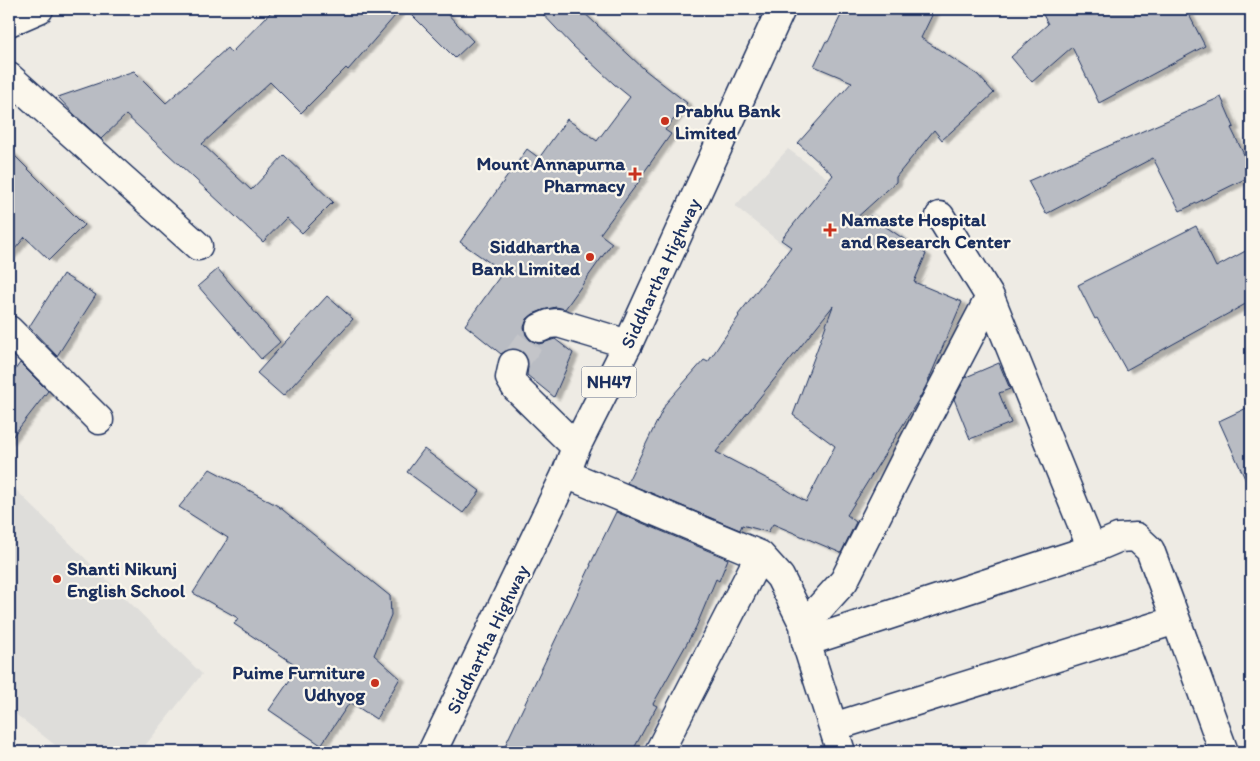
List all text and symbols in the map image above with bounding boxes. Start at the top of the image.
place label: Prabhu Bank Limited [675,99,781,144]
marker: Prabhu Bank Limited [659,115,671,127]
place label: Mount Annapurna Pharmacy [476,152,625,197]
marker: Mount Annapurna Pharmacy [629,168,641,180]
street label: Siddhartha Highway [616,194,705,352]
place label: Namaste Hospital and Research Center [841,208,1011,253]
marker: Namaste Hospital and Research Center [823,223,837,237]
place label: Siddhartha Bank Limited [471,235,581,280]
marker: Siddhartha Bank Limited [584,251,596,263]
road number: NH47 [582,367,636,398]
place label: Shanti Nikunj English School [67,557,186,602]
street label: Siddhartha Highway [441,561,534,718]
marker: Shanti Nikunj English School [51,573,63,585]
place label: Puime Furniture Udhyog [232,661,366,706]
marker: Puime Furniture Udhyog [369,677,381,689]

